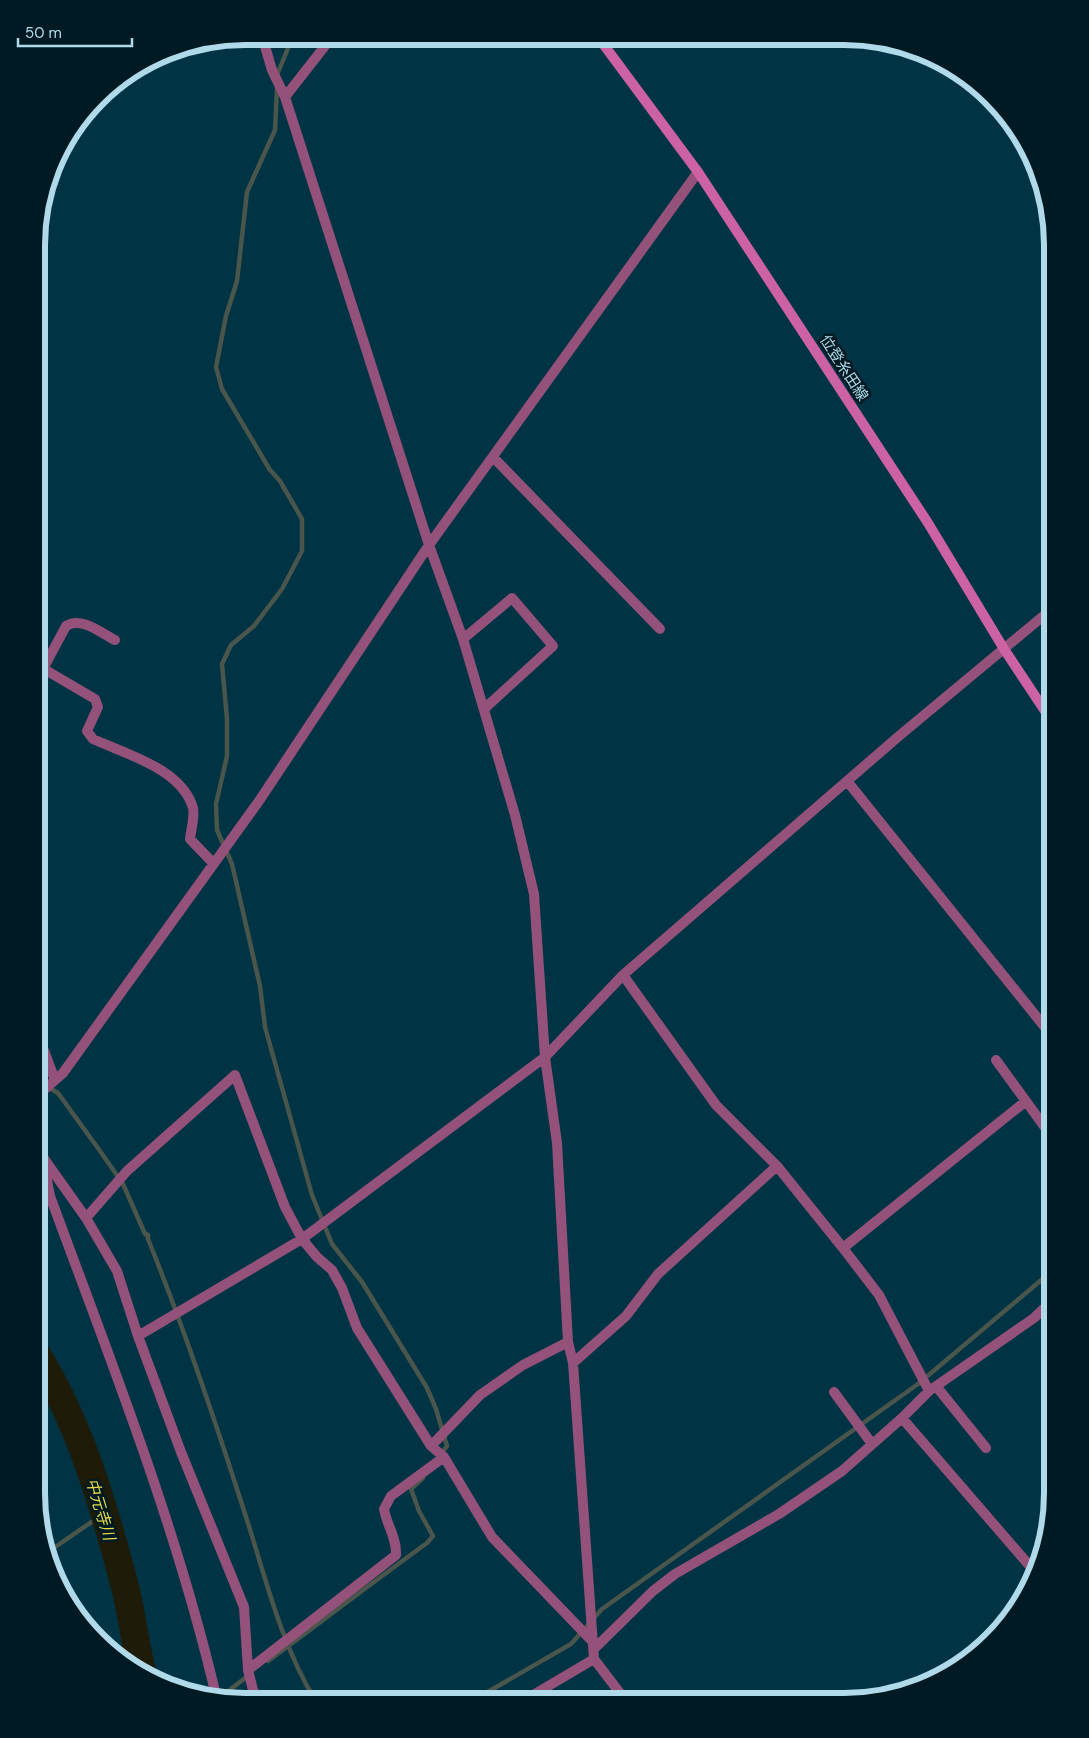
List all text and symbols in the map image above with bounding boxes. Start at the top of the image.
scale bar [18,15,131,47]
text: 50 m [25,23,62,43]
street label: 位登糸田線 [815,331,873,405]
water label: 中元寺川 [81,1475,121,1545]

